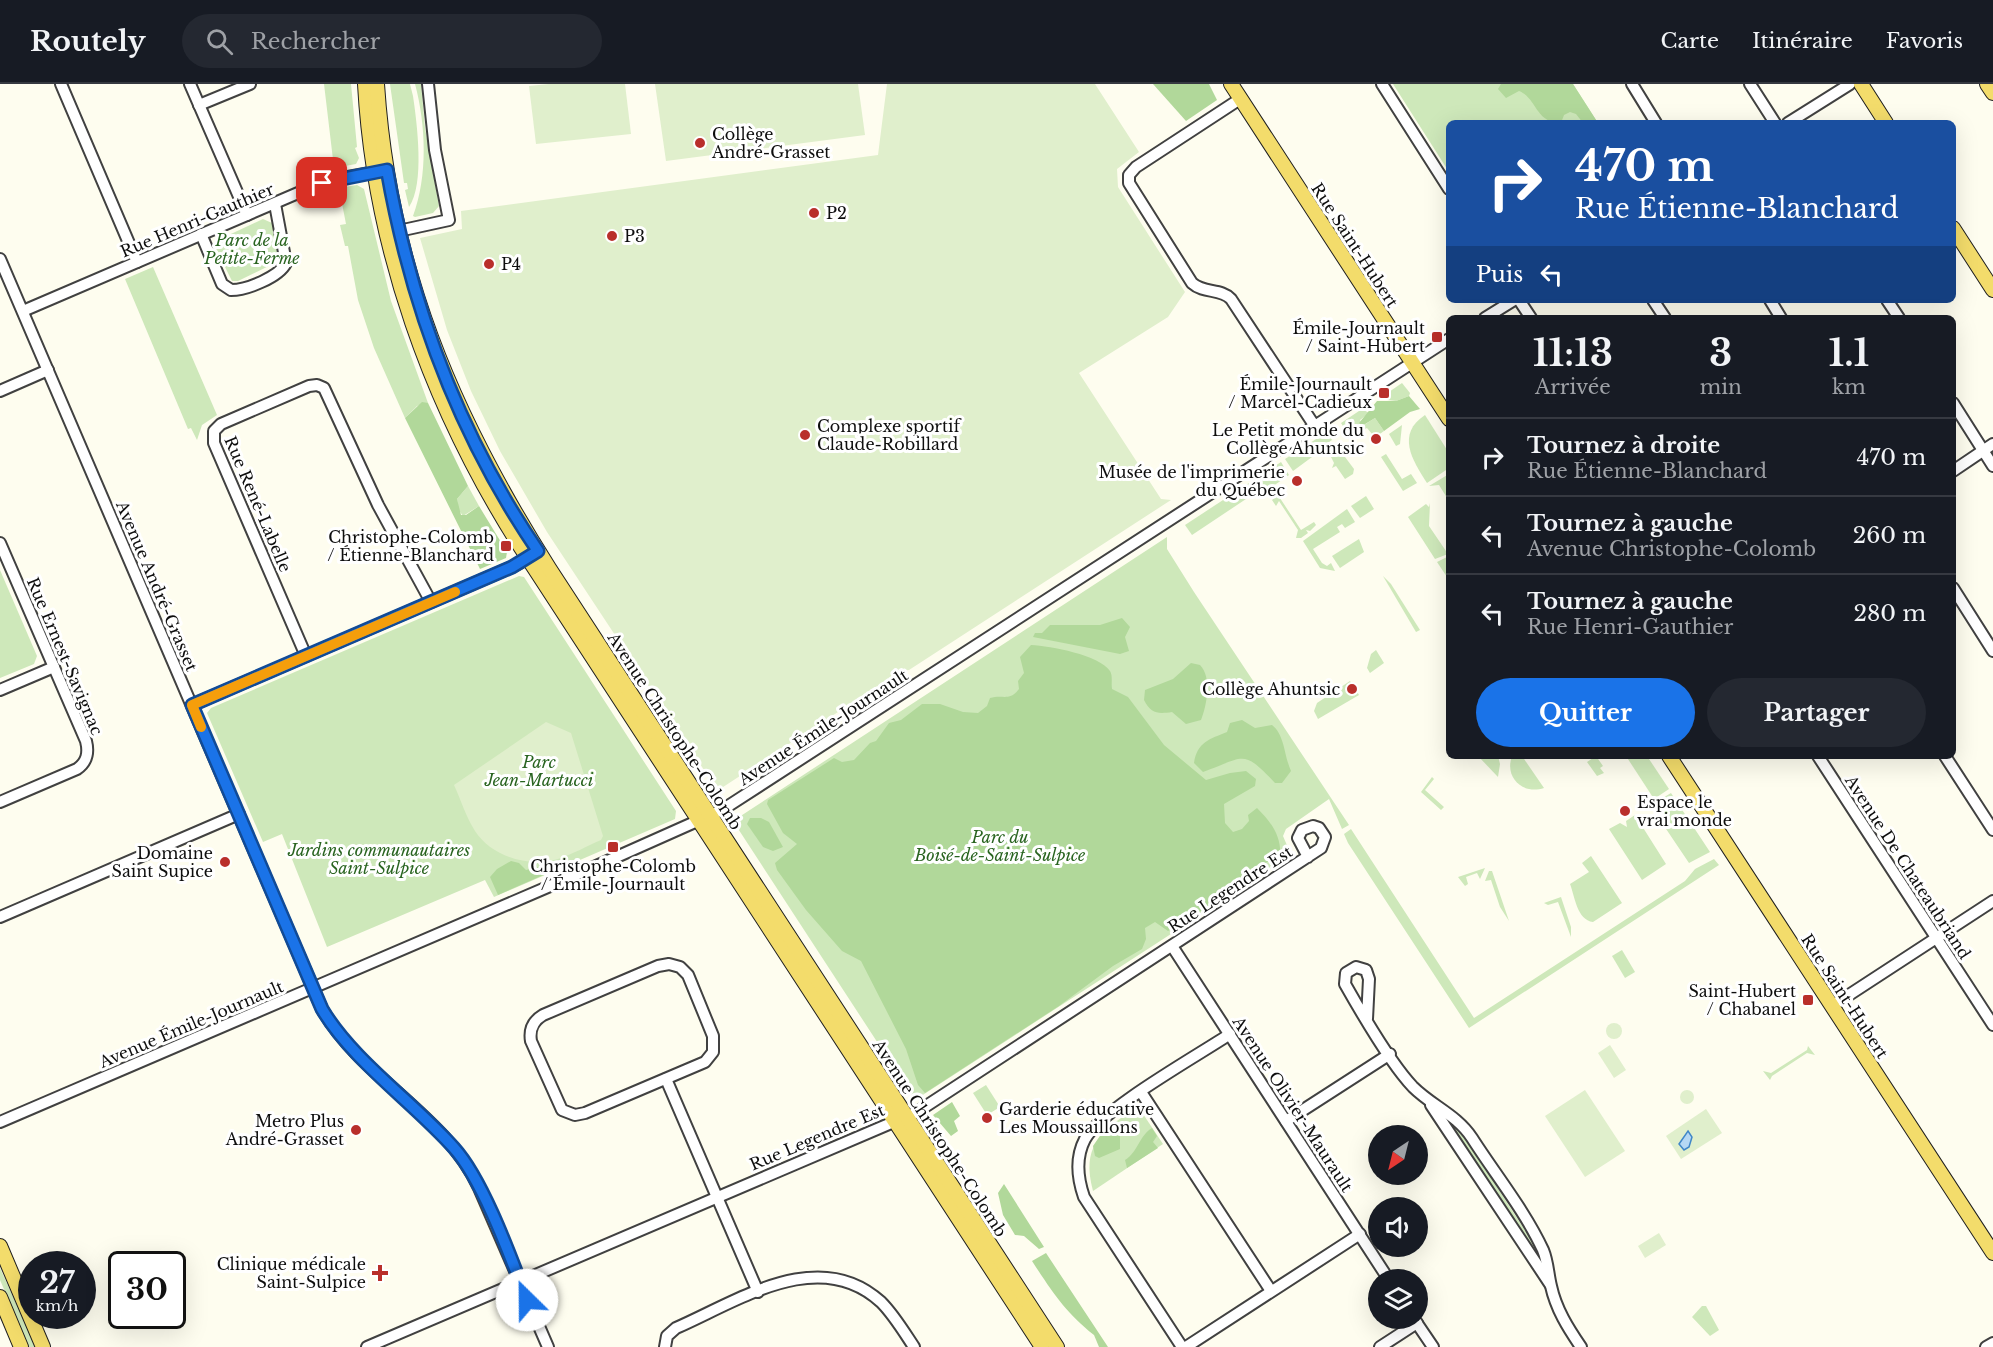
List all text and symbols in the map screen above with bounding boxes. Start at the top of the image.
search box [182,14,602,68]
text: Routely [30,24,146,59]
icon: search [203,25,236,58]
text: Rechercher [251,28,380,55]
text: Carte [1661,28,1719,54]
text: Itinéraire [1752,28,1853,54]
text: Favoris [1886,28,1963,54]
place label: Collège André-Grasset [711,124,830,162]
marker: Collège André-Grasset [693,136,707,150]
text: 470 m [1575,140,1714,192]
icon: right [1476,144,1554,222]
pin [296,157,347,208]
icon: arrive [305,166,338,199]
street label: Rue Henri-Gauthier [117,178,277,261]
street label: Rue Saint-Hubert [1307,179,1403,311]
text: Rue Étienne-Blanchard [1575,192,1899,225]
place label: P2 [826,203,847,223]
marker: P2 [807,206,821,220]
place label: P3 [624,226,645,246]
marker: P3 [605,229,619,243]
park label: Parc de la Petite-Ferme [203,230,300,268]
place label: P4 [501,254,521,274]
marker: P4 [482,257,496,271]
icon: left [1535,258,1568,291]
text: Puis [1476,261,1523,288]
place label: Émile-Journault / Saint-Hubert [1292,318,1425,356]
marker: Émile-Journault / Saint-Hubert [1430,330,1444,344]
text: 11:13 [1533,331,1613,376]
text: 3 [1709,331,1732,376]
text: 1.1 [1828,331,1869,376]
place label: Émile-Journault / Marcel-Cadieux [1228,374,1372,412]
text: Arrivée [1535,375,1611,399]
text: min [1700,375,1742,399]
text: km [1832,375,1866,399]
marker: Émile-Journault / Marcel-Cadieux [1377,386,1391,400]
place label: Complexe sportif Claude-Robillard [817,416,962,454]
place label: Le Petit monde du Collège Ahuntsic [1212,420,1364,458]
marker: Complexe sportif Claude-Robillard [798,428,812,442]
marker: Le Petit monde du Collège Ahuntsic [1369,432,1383,446]
text: Tournez à droite [1527,432,1720,459]
street label: Rue René-Labelle [220,433,296,575]
icon: right [1476,441,1509,474]
text: 470 m [1856,444,1926,471]
text: Rue Étienne-Blanchard [1527,459,1767,483]
place label: Musée de l'imprimerie du Québec [1099,462,1285,500]
marker: Musée de l'imprimerie du Québec [1290,474,1304,488]
street label: Avenue André-Grasset [112,497,202,674]
text: Tournez à gauche [1527,510,1733,537]
icon: left [1476,519,1509,552]
text: 260 m [1853,522,1926,549]
place label: Christophe-Colomb / Étienne-Blanchard [327,527,494,565]
text: Avenue Christophe-Colomb [1527,537,1816,561]
marker: Christophe-Colomb / Étienne-Blanchard [499,539,513,553]
street label: Rue Ernest-Savignac [23,574,107,738]
text: Tournez à gauche [1527,588,1733,615]
icon: left [1476,597,1509,630]
text: 280 m [1853,600,1926,627]
text: Rue Henri-Gauthier [1527,615,1733,639]
street label: Avenue Christophe-Colomb [603,628,746,833]
street label: Avenue Émile-Journault [734,665,912,790]
button: Quitter [1476,678,1695,747]
button: Partager [1707,678,1926,747]
place label: Collège Ahuntsic [1202,679,1340,699]
marker: Collège Ahuntsic [1345,682,1359,696]
park label: Parc Jean-Martucci [484,752,594,790]
street label: Avenue De Chateaubriand [1840,770,1975,963]
place label: Espace le vrai monde [1637,792,1732,830]
marker: Espace le vrai monde [1618,804,1632,818]
park label: Parc du Boisé-de-Saint-Sulpice [914,827,1086,865]
park label: Jardins communautaires Saint-Sulpice [287,840,470,878]
marker: Christophe-Colomb / Émile-Journault [606,840,620,854]
street label: Rue Legendre Est [1164,841,1296,937]
place label: Domaine Saint Supice [112,843,213,881]
marker: Domaine Saint Supice [218,855,232,869]
place label: Christophe-Colomb / Émile-Journault [530,856,696,894]
street label: Rue Saint-Hubert [1797,930,1893,1062]
street label: Avenue Émile-Journault [95,976,286,1072]
place label: Saint-Hubert / Chabanel [1689,981,1796,1019]
marker: Saint-Hubert / Chabanel [1801,993,1815,1007]
street label: Avenue Olivier-Maurault [1228,1012,1357,1196]
street label: Avenue Christophe-Colomb [868,1035,1011,1240]
place label: Garderie éducative Les Moussaillons [999,1099,1154,1137]
street label: Rue Legendre Est [747,1100,887,1174]
place label: Metro Plus André-Grasset [225,1111,344,1149]
marker: Garderie éducative Les Moussaillons [980,1111,994,1125]
marker: Metro Plus André-Grasset [349,1123,363,1137]
north arrow [1368,1125,1428,1185]
map controls [1368,1125,1428,1329]
button: sound [1368,1197,1428,1257]
speed limit sign: 30 [108,1251,186,1329]
place label: Clinique médicale Saint-Sulpice [217,1254,366,1292]
text: 27 [39,1264,75,1301]
marker: Clinique médicale Saint-Sulpice [371,1264,389,1282]
position arrow [495,1268,559,1332]
button: layers [1368,1269,1428,1329]
text: km/h [36,1296,78,1315]

